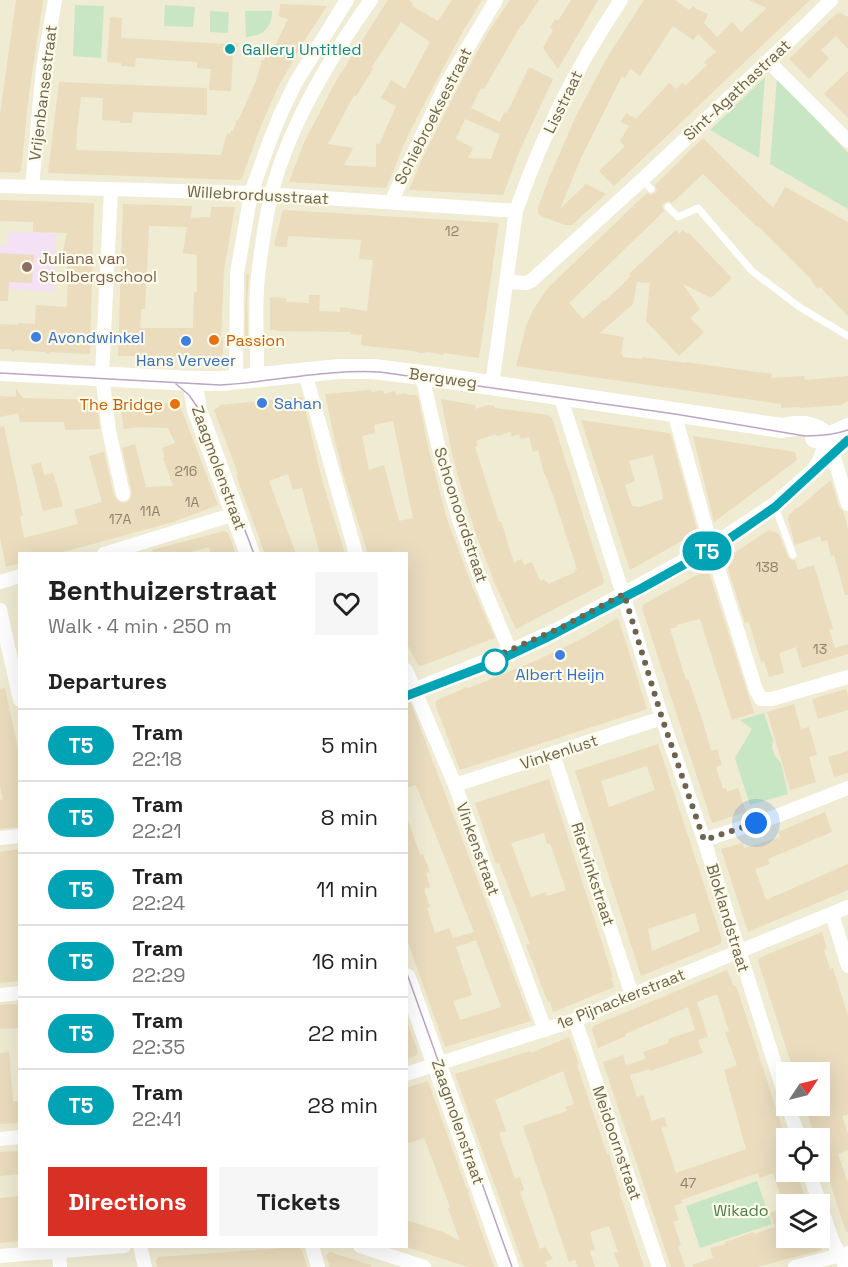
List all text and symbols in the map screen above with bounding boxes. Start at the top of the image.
street label: Vrijenbansestraat [24,24,62,162]
street label: Sint-Agathastraat [679,35,795,145]
place label: Gallery Untitled [242,39,362,60]
marker: Gallery Untitled [223,42,237,56]
street label: Schiebroeksestraat [389,44,477,188]
street label: Lisstraat [539,67,587,137]
street label: Willebrordusstraat [187,181,329,209]
house number: 12 [445,222,459,240]
place label: Juliana van Stolbergschool [39,248,157,287]
marker: Juliana van Stolbergschool [20,260,34,274]
place label: Avondwinkel [48,327,144,348]
marker: Avondwinkel [29,330,43,344]
place label: Passion [226,330,285,351]
marker: Passion [207,333,221,347]
marker: Hans Verveer [179,334,193,348]
place label: Hans Verveer [136,350,236,371]
street label: Bergweg [408,363,478,393]
place label: Sahan [274,393,322,414]
place label: The Bridge [80,394,163,415]
marker: Sahan [255,396,269,410]
marker: The Bridge [168,397,182,411]
street label: Zaagmolenstraat [187,403,251,533]
street label: Schoonoordstraat [429,445,493,585]
house number: 216 [175,462,197,480]
house number: 1A [185,493,200,511]
house number: 11A [140,502,160,520]
house number: 17A [109,510,131,528]
line badge: T5 [680,532,734,570]
text: T5 [695,538,719,565]
house number: 138 [755,558,779,576]
text: Benthuizerstraat [48,572,277,608]
button: heart [315,572,378,635]
text: Walk · 4 min · 250 m [48,613,232,639]
house number: 13 [813,640,827,658]
marker: Albert Heijn [553,648,567,662]
unlabelled marker [482,649,508,675]
place label: Albert Heijn [516,664,604,685]
text: Departures [48,667,167,695]
text: Tram [132,718,183,746]
street label: Vinkenlust [518,730,600,774]
text: 5 min [321,731,378,759]
text: T5 [69,732,93,759]
text: 22:18 [132,746,182,772]
text: Tram [132,790,183,818]
street label: Vinkenstraat [451,799,505,899]
text: 8 min [321,803,378,831]
text: T5 [69,804,93,831]
your location [741,808,771,838]
text: 22:21 [132,818,182,844]
street label: Rietvinkstraat [566,819,620,929]
street label: Bloklandstraat [701,861,755,975]
text: Tram [132,862,183,890]
text: 11 min [316,875,378,903]
text: T5 [69,876,93,903]
text: 22:24 [132,890,185,916]
text: Tram [132,934,183,962]
text: 16 min [312,947,378,975]
text: T5 [69,948,93,975]
text: 22:29 [132,962,185,988]
street label: 1e Pijnackerstraat [554,964,688,1034]
text: Tram [132,1006,183,1034]
text: 22 min [308,1019,378,1047]
text: T5 [69,1020,93,1047]
text: 22:35 [132,1034,185,1060]
street label: Zaagmolenstraat [427,1057,489,1187]
north arrow [776,1062,830,1116]
map controls [776,1062,830,1248]
text: Tram [132,1078,183,1106]
street label: Meidoornstraat [588,1083,646,1203]
text: 28 min [308,1091,378,1119]
text: T5 [69,1092,93,1119]
text: 22:41 [132,1106,182,1132]
button: locate [776,1128,830,1182]
button: Directions [48,1167,207,1236]
button: Tickets [219,1167,378,1236]
house number: 47 [680,1174,696,1192]
button: layers [776,1194,830,1248]
park label: Wikado [713,1200,769,1221]

